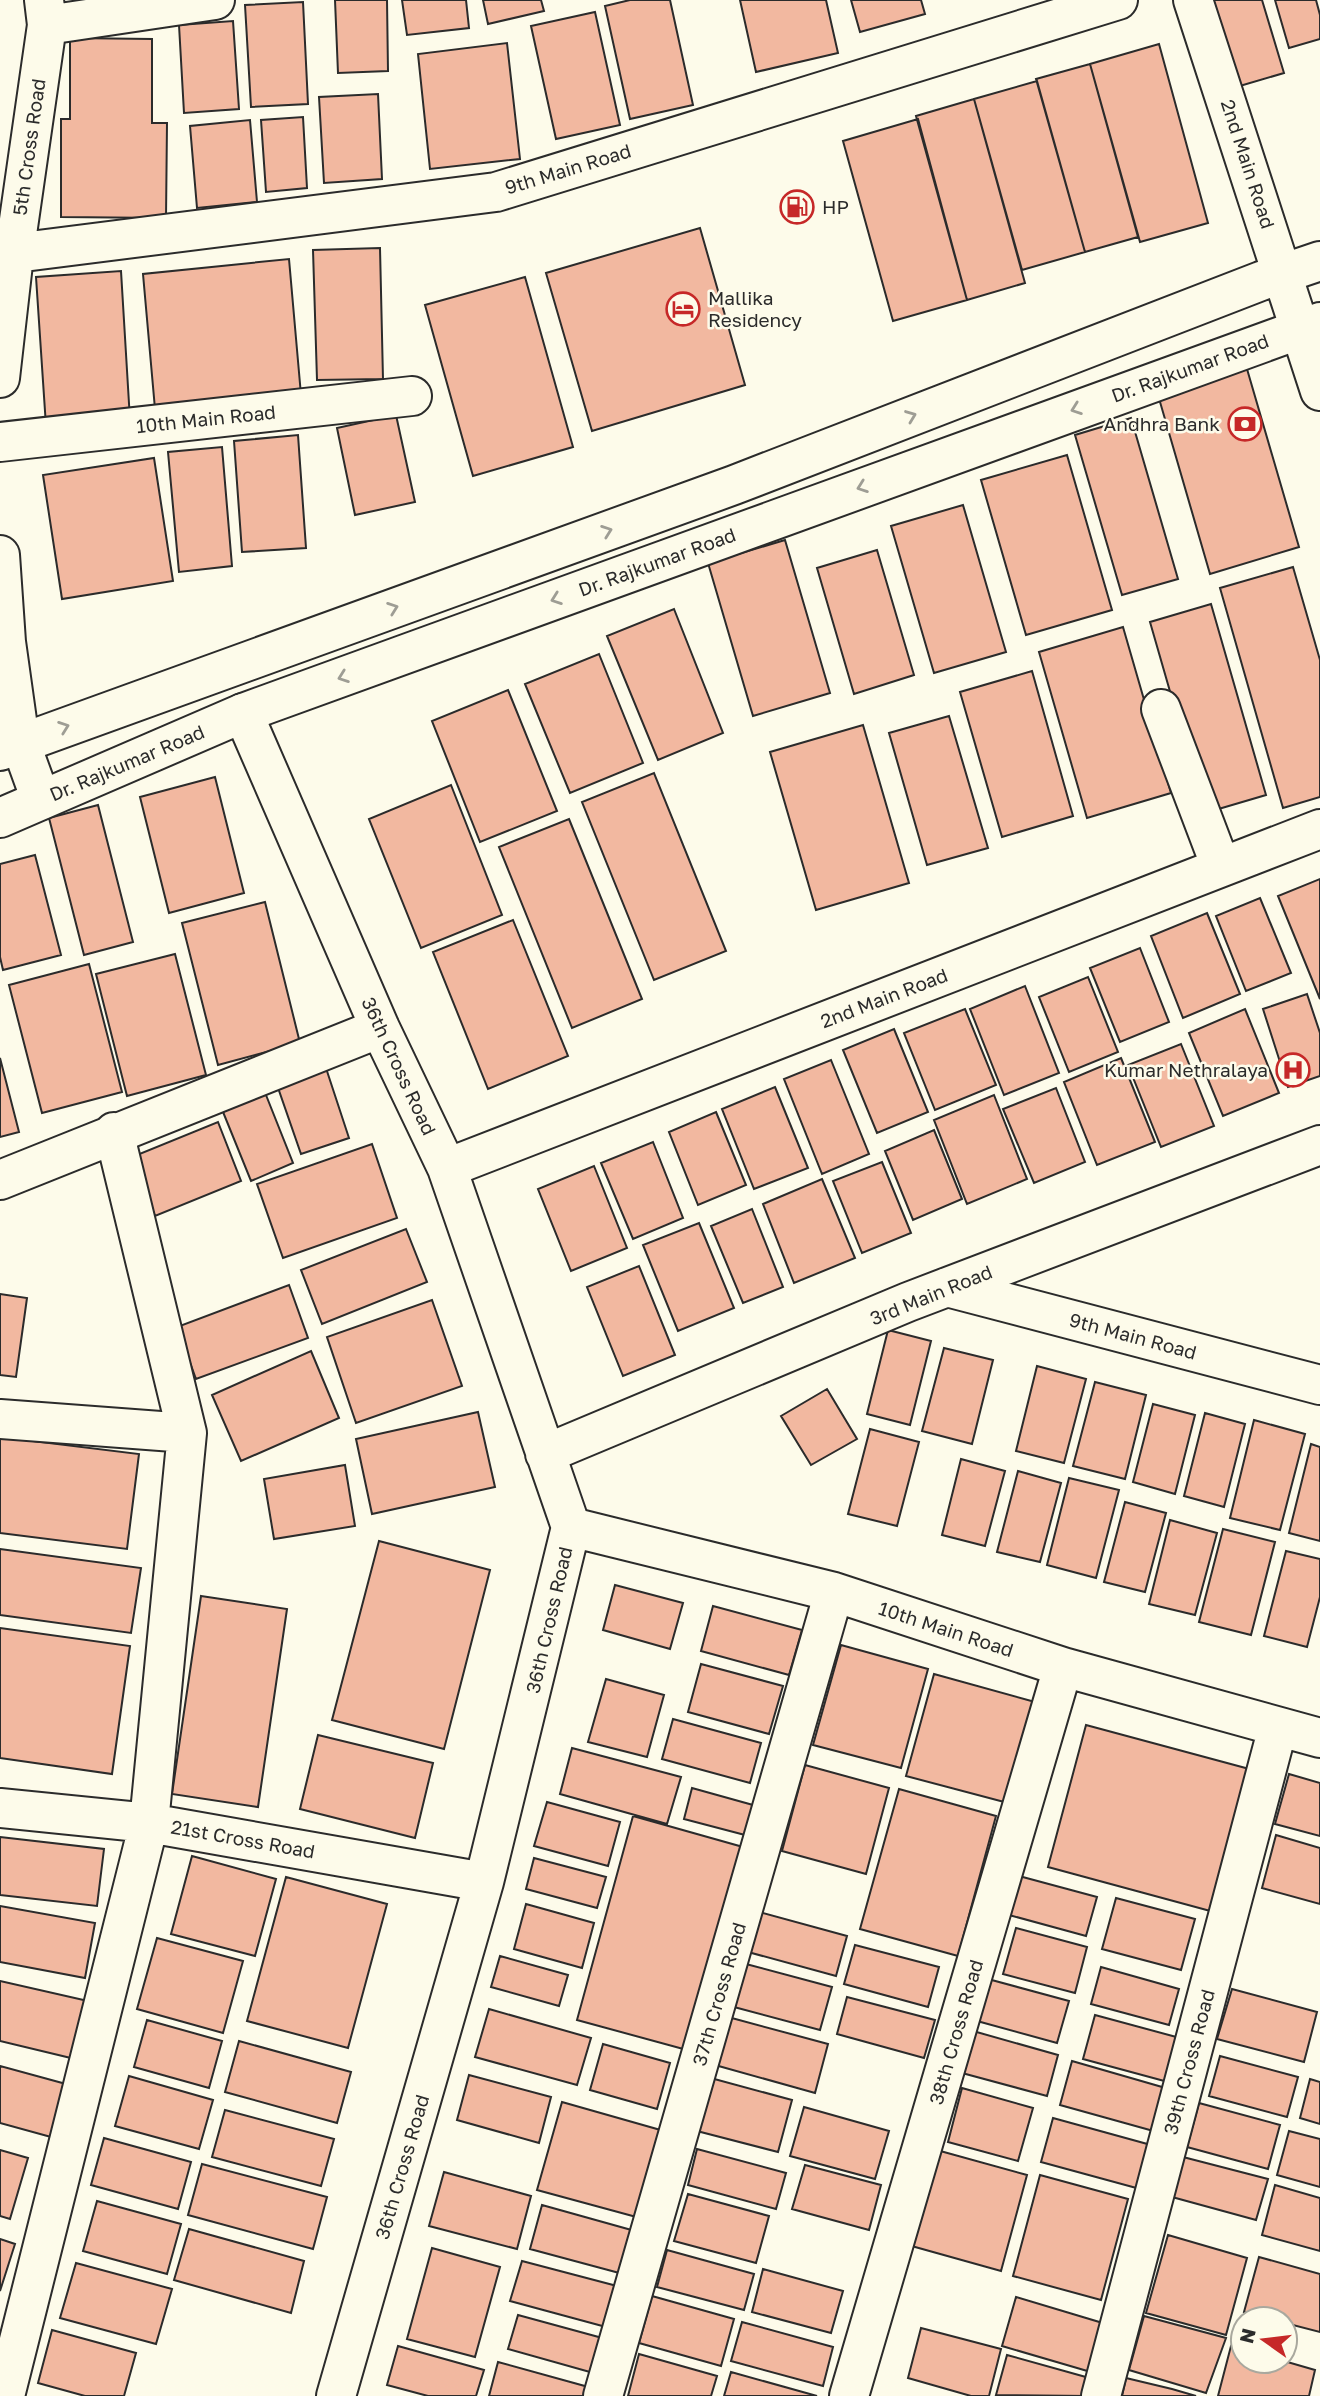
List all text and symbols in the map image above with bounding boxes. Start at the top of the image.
street label: 5th Cross Road [8,77,49,217]
street label: 2nd Main Road [1217,96,1280,231]
street label: 9th Main Road [502,138,634,199]
fuel station icon: HP [778,188,816,226]
place label: HP [822,195,849,218]
place label: Mallika Residency [708,286,802,331]
hotel icon: Mallika Residency [664,290,702,328]
street label: Dr. Rajkumar Road [1108,328,1272,407]
street label: 10th Main Road [135,400,277,437]
one-way arrow [1070,400,1082,414]
bank icon: Andhra Bank [1226,405,1264,443]
one-way arrow [905,410,917,424]
place label: Andhra Bank [1104,412,1220,435]
one-way arrow [857,479,869,493]
street label: Dr. Rajkumar Road [575,522,739,601]
one-way arrow [600,525,612,539]
one-way arrow [551,590,563,604]
one-way arrow [386,602,398,616]
one-way arrow [337,669,349,683]
street label: Dr. Rajkumar Road [46,720,208,806]
one-way arrow [57,721,69,735]
street label: 2nd Main Road [817,963,951,1032]
street label: 36th Cross Road [357,993,441,1138]
hospital icon: Kumar Nethralaya [1274,1051,1312,1089]
place label: Kumar Nethralaya [1104,1058,1268,1081]
street label: 3rd Main Road [866,1260,995,1330]
street label: 9th Main Road [1067,1307,1199,1364]
street label: 36th Cross Road [520,1544,577,1695]
street label: 10th Main Road [876,1596,1016,1661]
street label: 21st Cross Road [169,1815,317,1862]
street label: 37th Cross Road [687,1919,750,2068]
street label: 38th Cross Road [924,1957,987,2107]
street label: 39th Cross Road [1158,1987,1219,2137]
street label: 36th Cross Road [370,2092,433,2242]
north arrow [1229,2305,1299,2375]
text: N [1234,2326,1260,2346]

